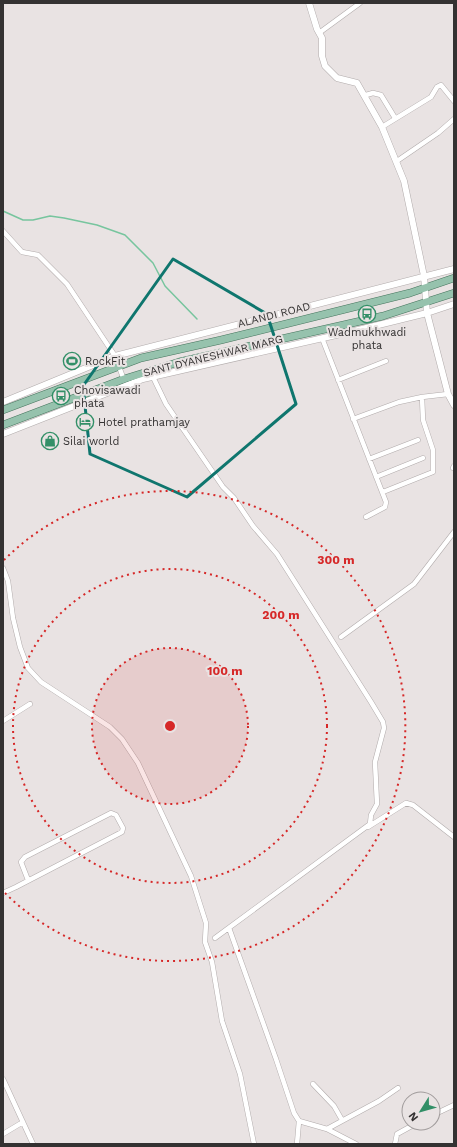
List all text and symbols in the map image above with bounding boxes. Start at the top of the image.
street label: ALANDI ROAD [236,300,312,330]
bus stop icon: Wadmukhwadi phata [357,304,377,324]
place label: Wadmukhwadi phata [328,326,406,352]
street label: SANT DYANESHWAR MARG [142,332,284,380]
sports icon: RockFit [62,351,82,371]
place label: RockFit [85,355,126,368]
place label: Chovisawadi phata [74,384,141,410]
bus stop icon: Chovisawadi phata [51,386,71,406]
hotel icon: Hotel prathamjay [75,412,95,432]
place label: Hotel prathamjay [98,416,190,429]
shop icon: Silai world [40,431,60,451]
place label: Silai world [63,435,119,448]
text: 300 m [317,553,355,567]
text: 200 m [262,608,300,622]
text: 100 m [207,664,243,678]
centre of rings [163,719,177,733]
north arrow [401,1091,441,1131]
text: N [406,1110,421,1124]

